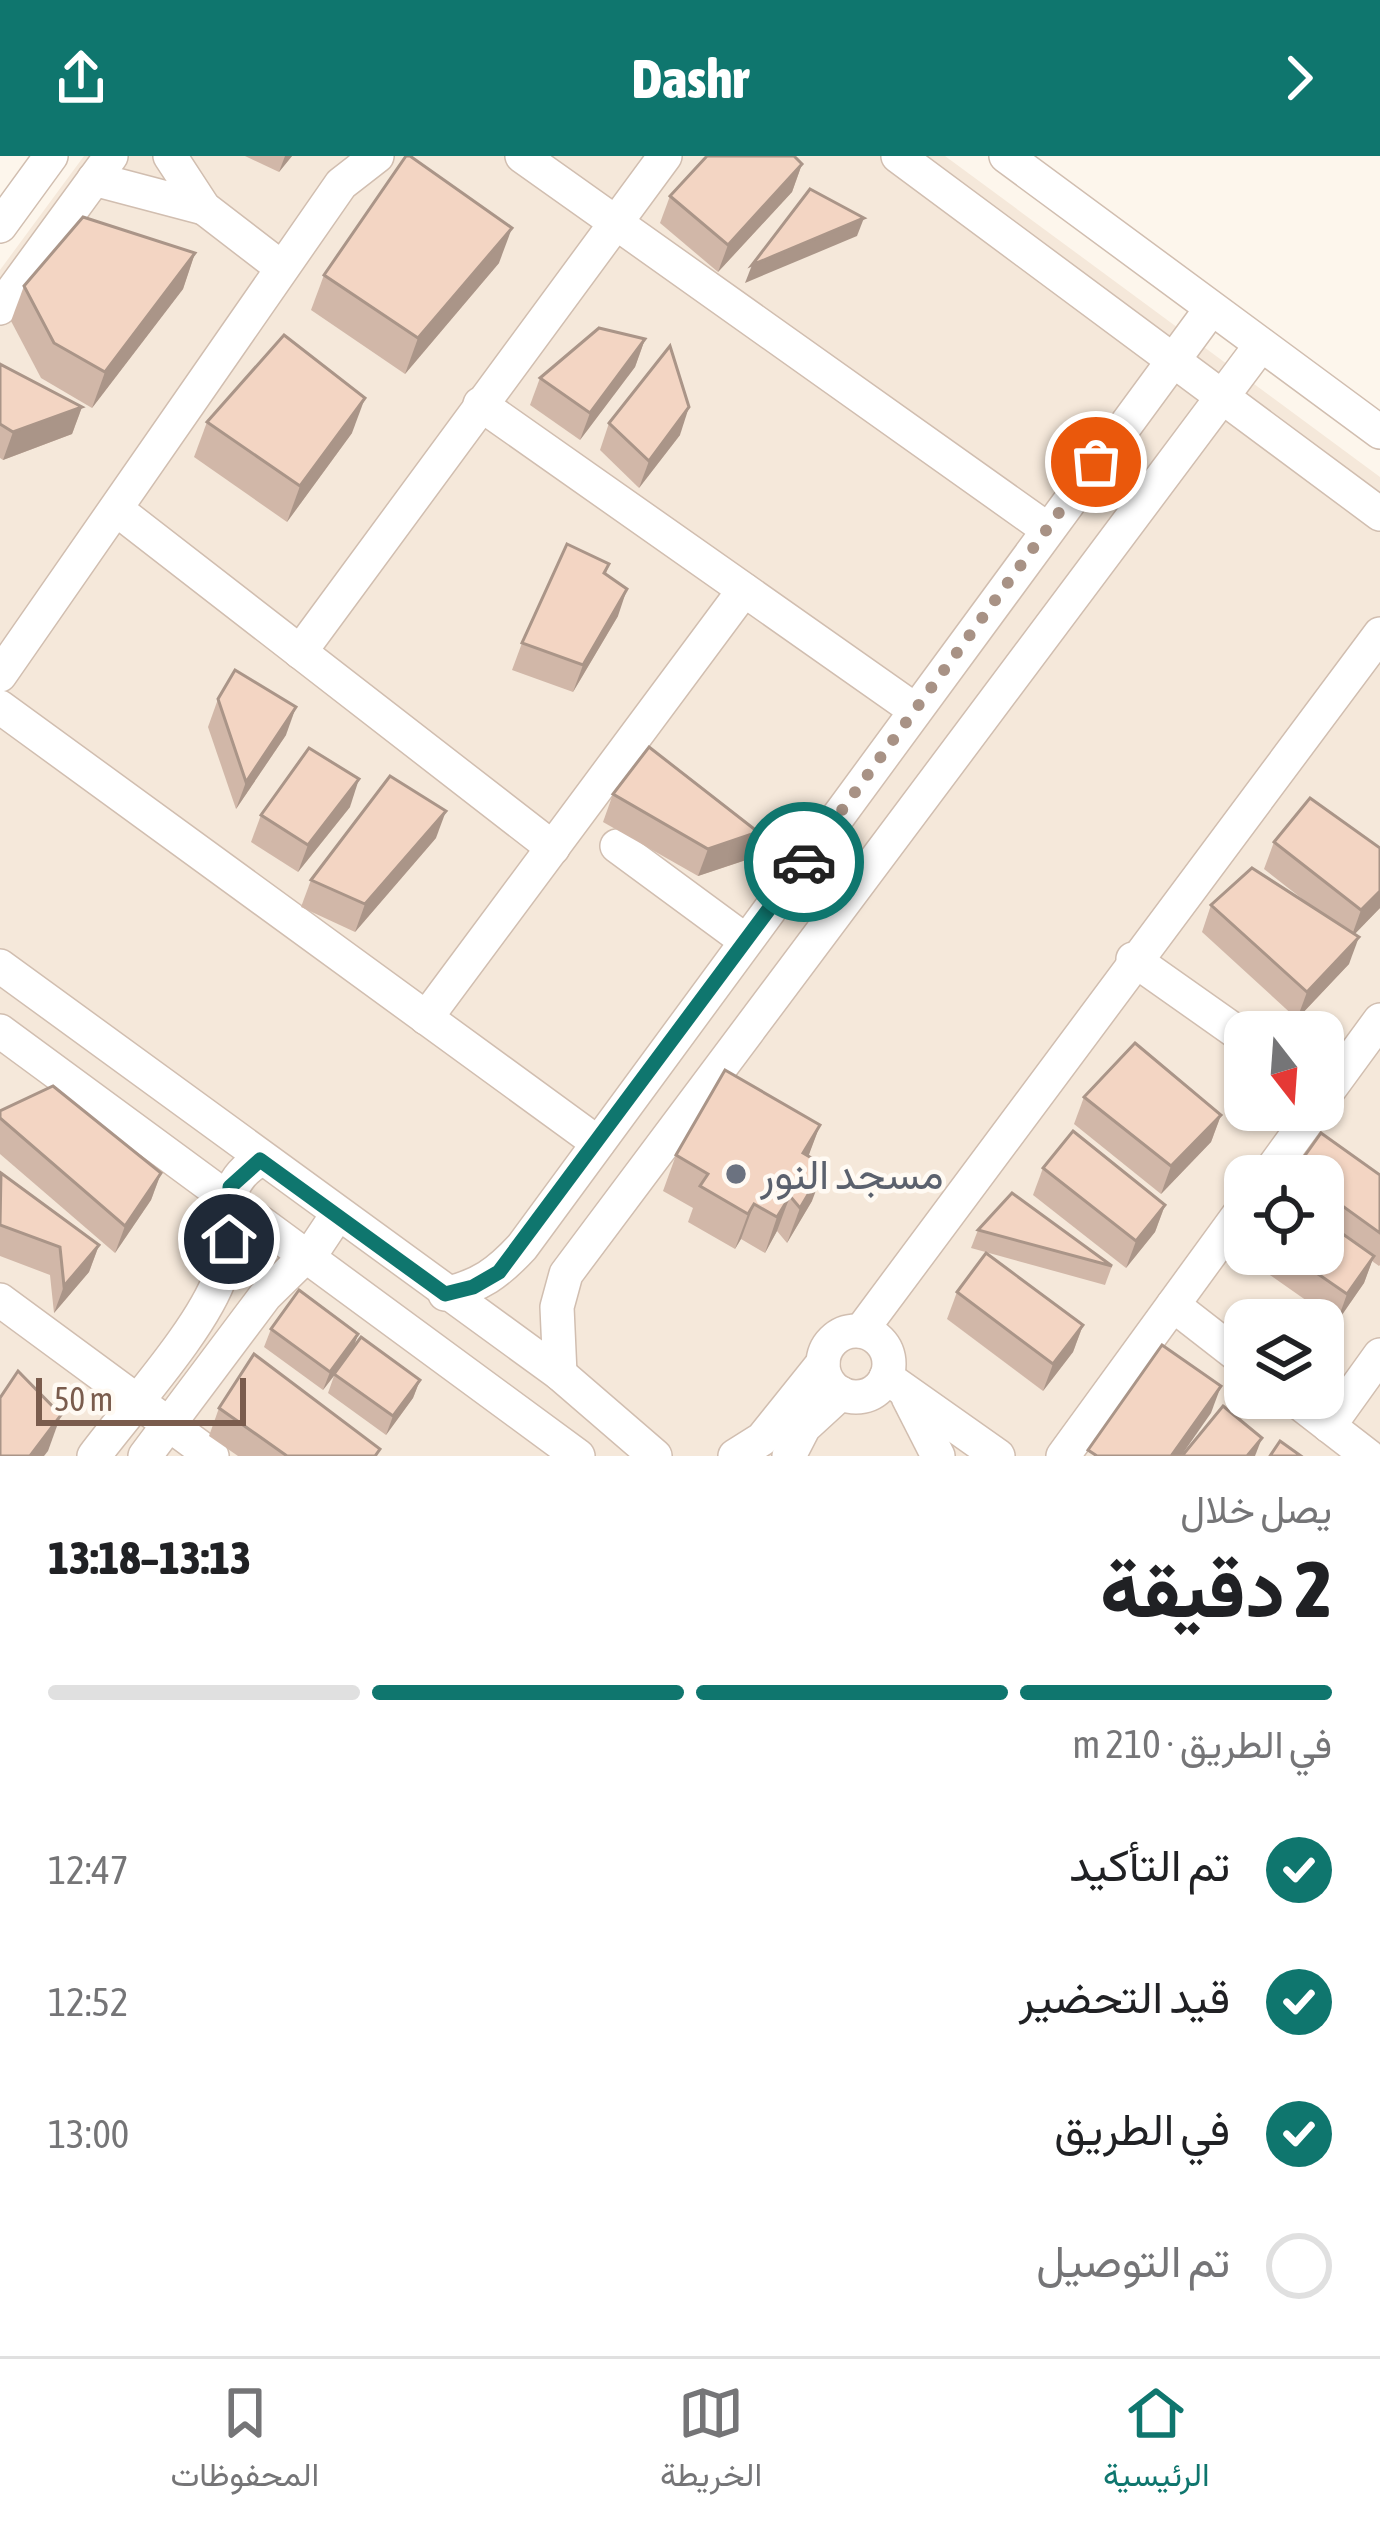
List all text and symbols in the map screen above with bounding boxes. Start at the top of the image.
icon: share [48,45,114,111]
icon: forward [1266,45,1332,111]
text: Dashr [632,48,748,109]
pin [1045,411,1147,513]
icon: bag [1063,429,1129,495]
courier [744,802,864,922]
icon: car [771,829,837,895]
north arrow [1224,1011,1344,1131]
map controls [1224,1011,1344,1419]
place label: مسجد النور [759,1150,944,1201]
button: locate [1224,1155,1344,1275]
marker: مسجد النور [723,1161,749,1187]
pin [178,1188,280,1290]
icon: home [196,1206,262,1272]
button: layers [1224,1299,1344,1419]
scale bar [36,1372,246,1425]
text: 50 m [54,1380,113,1418]
text: يصل خلال [1180,1487,1332,1531]
text: 13:13–13:18 [48,1532,251,1584]
text: 2 دقيقة [1100,1544,1332,1634]
text: في الطريق · 210 m [1072,1722,1332,1766]
icon: check [1266,1837,1332,1903]
text: تم التأكيد [1069,1839,1230,1891]
text: 12:47 [48,1848,128,1892]
icon: check [1266,1969,1332,2035]
text: قيد التحضير [1019,1971,1230,2023]
text: 12:52 [48,1980,128,2024]
icon: check [1266,2101,1332,2167]
text: في الطريق [1054,2103,1230,2155]
text: 13:00 [48,2112,129,2156]
text: تم التوصيل [1036,2235,1230,2287]
tab: المحفوظات [170,2380,319,2504]
tab: الخريطة [660,2380,762,2504]
tab: الرئيسية [1103,2380,1210,2504]

